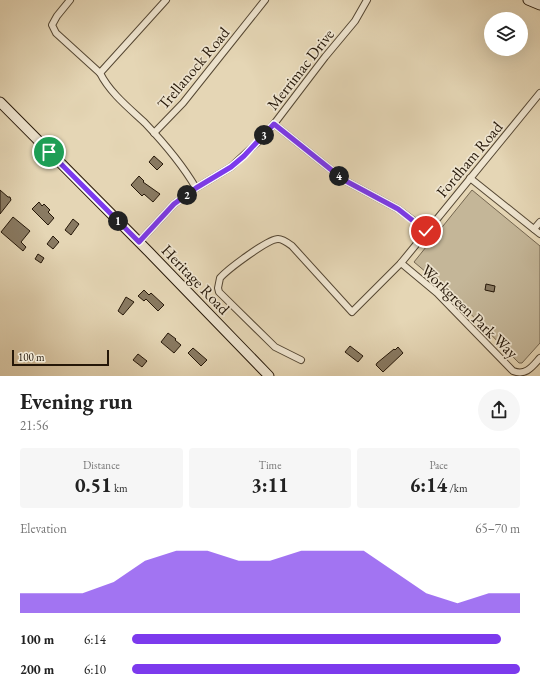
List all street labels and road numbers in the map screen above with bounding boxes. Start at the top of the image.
street label: Trellanock Road [153,22,235,114]
street label: Merrimac Drive [262,24,339,114]
street label: Fordham Road [432,116,508,202]
street label: Heritage Road [157,240,235,320]
street label: Workgreen Park Way [417,260,523,364]

